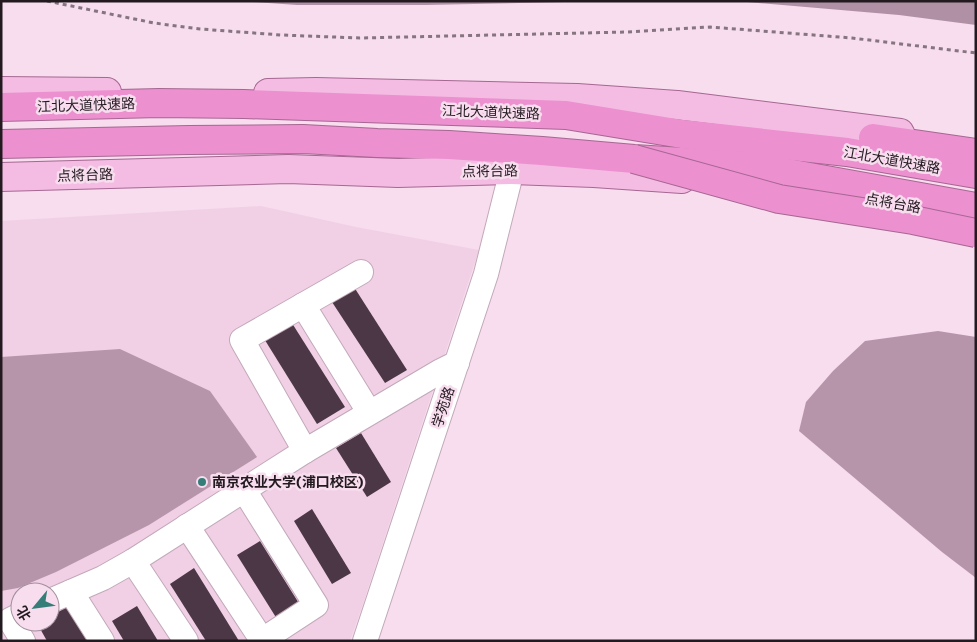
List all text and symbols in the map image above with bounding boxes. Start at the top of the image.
street label: 江北大道快速路 [37,94,135,115]
street label: 江北大道快速路 [442,101,540,122]
street label: 江北大道快速路 [842,143,942,176]
street label: 点将台路 [462,162,518,179]
street label: 点将台路 [57,165,113,184]
street label: 点将台路 [864,189,922,216]
street label: 学苑路 [428,384,457,429]
place label: 南京农业大学(浦口校区) [212,473,364,490]
marker: 南京农业大学(浦口校区) [196,476,208,488]
north arrow [10,582,60,632]
text: 北 [12,603,34,624]

